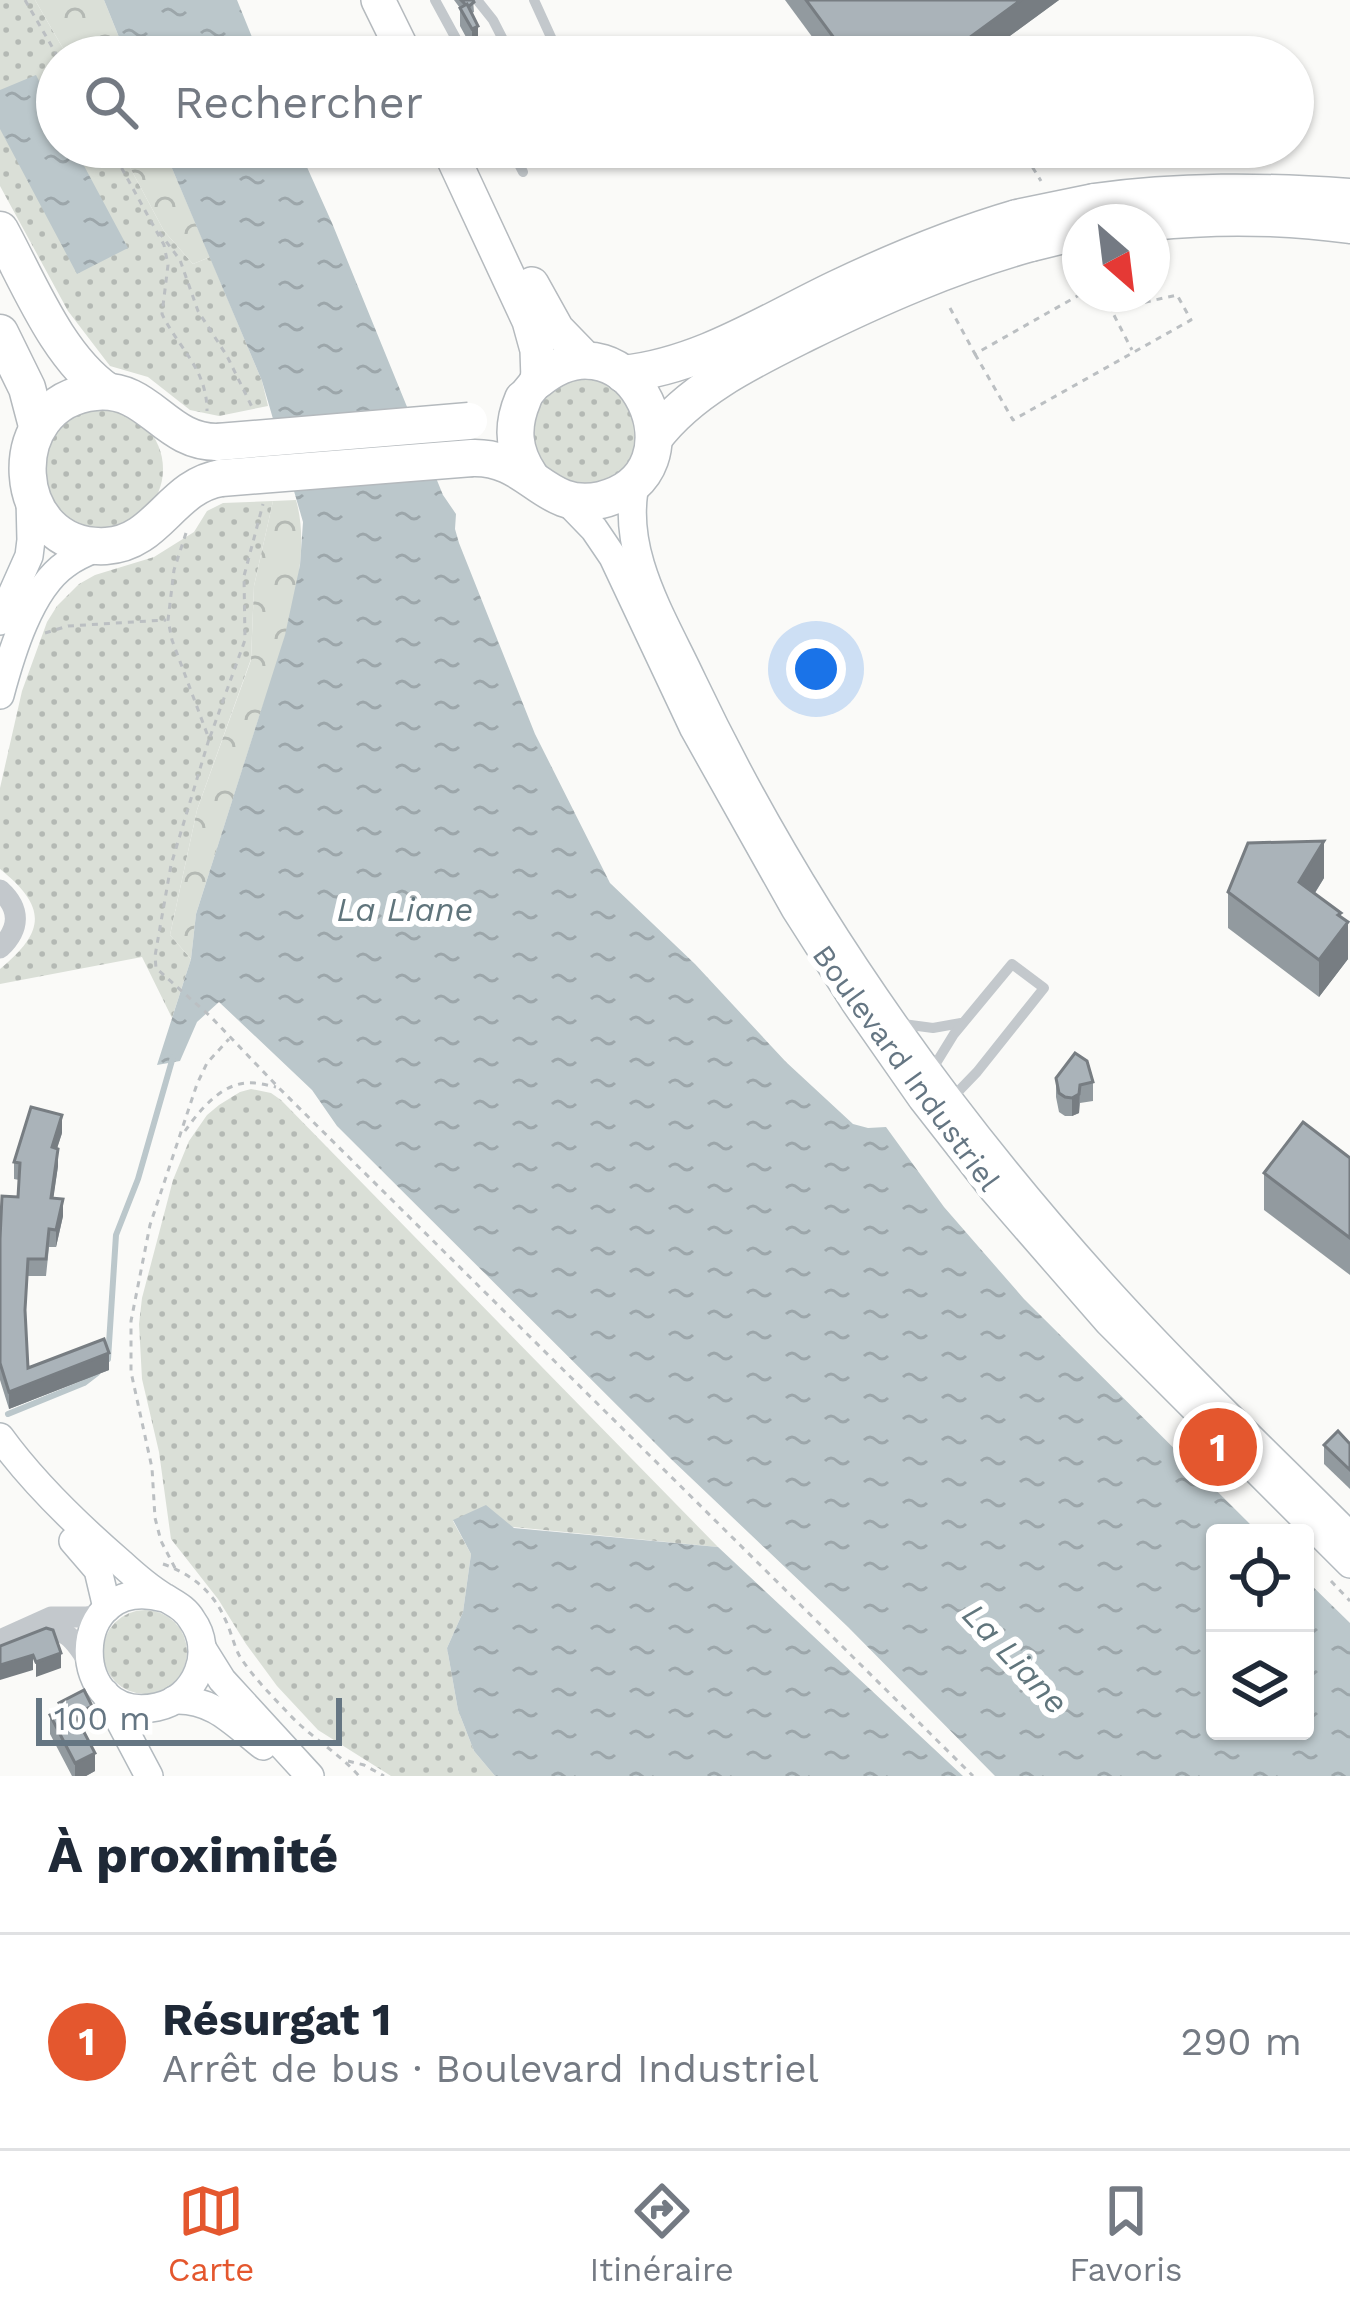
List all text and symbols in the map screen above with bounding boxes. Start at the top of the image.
search box [36,36,1314,168]
icon: search [78,69,144,135]
text: Rechercher [174,76,423,129]
north arrow [1062,204,1170,312]
your location [786,639,846,699]
water label: La Liane [337,890,473,929]
street label: Boulevard Industriel [806,938,1007,1197]
pin: 1 [1179,1402,1257,1492]
map controls [1206,1524,1314,1740]
button: locate [1206,1524,1314,1632]
water label: La Liane [955,1595,1077,1722]
button: layers [1206,1632,1314,1740]
scale bar [36,1692,342,1745]
text: 100 m [54,1699,151,1738]
text: À proximité [48,1825,338,1884]
text: Résurgat 1 [162,1993,391,2046]
text: 1 [79,2019,95,2064]
text: 290 m [1180,2019,1302,2064]
text: Arrêt de bus · Boulevard Industriel [162,2046,819,2091]
tab: Carte [168,2178,254,2289]
tab: Itinéraire [590,2178,734,2289]
tab: Favoris [1069,2178,1182,2289]

